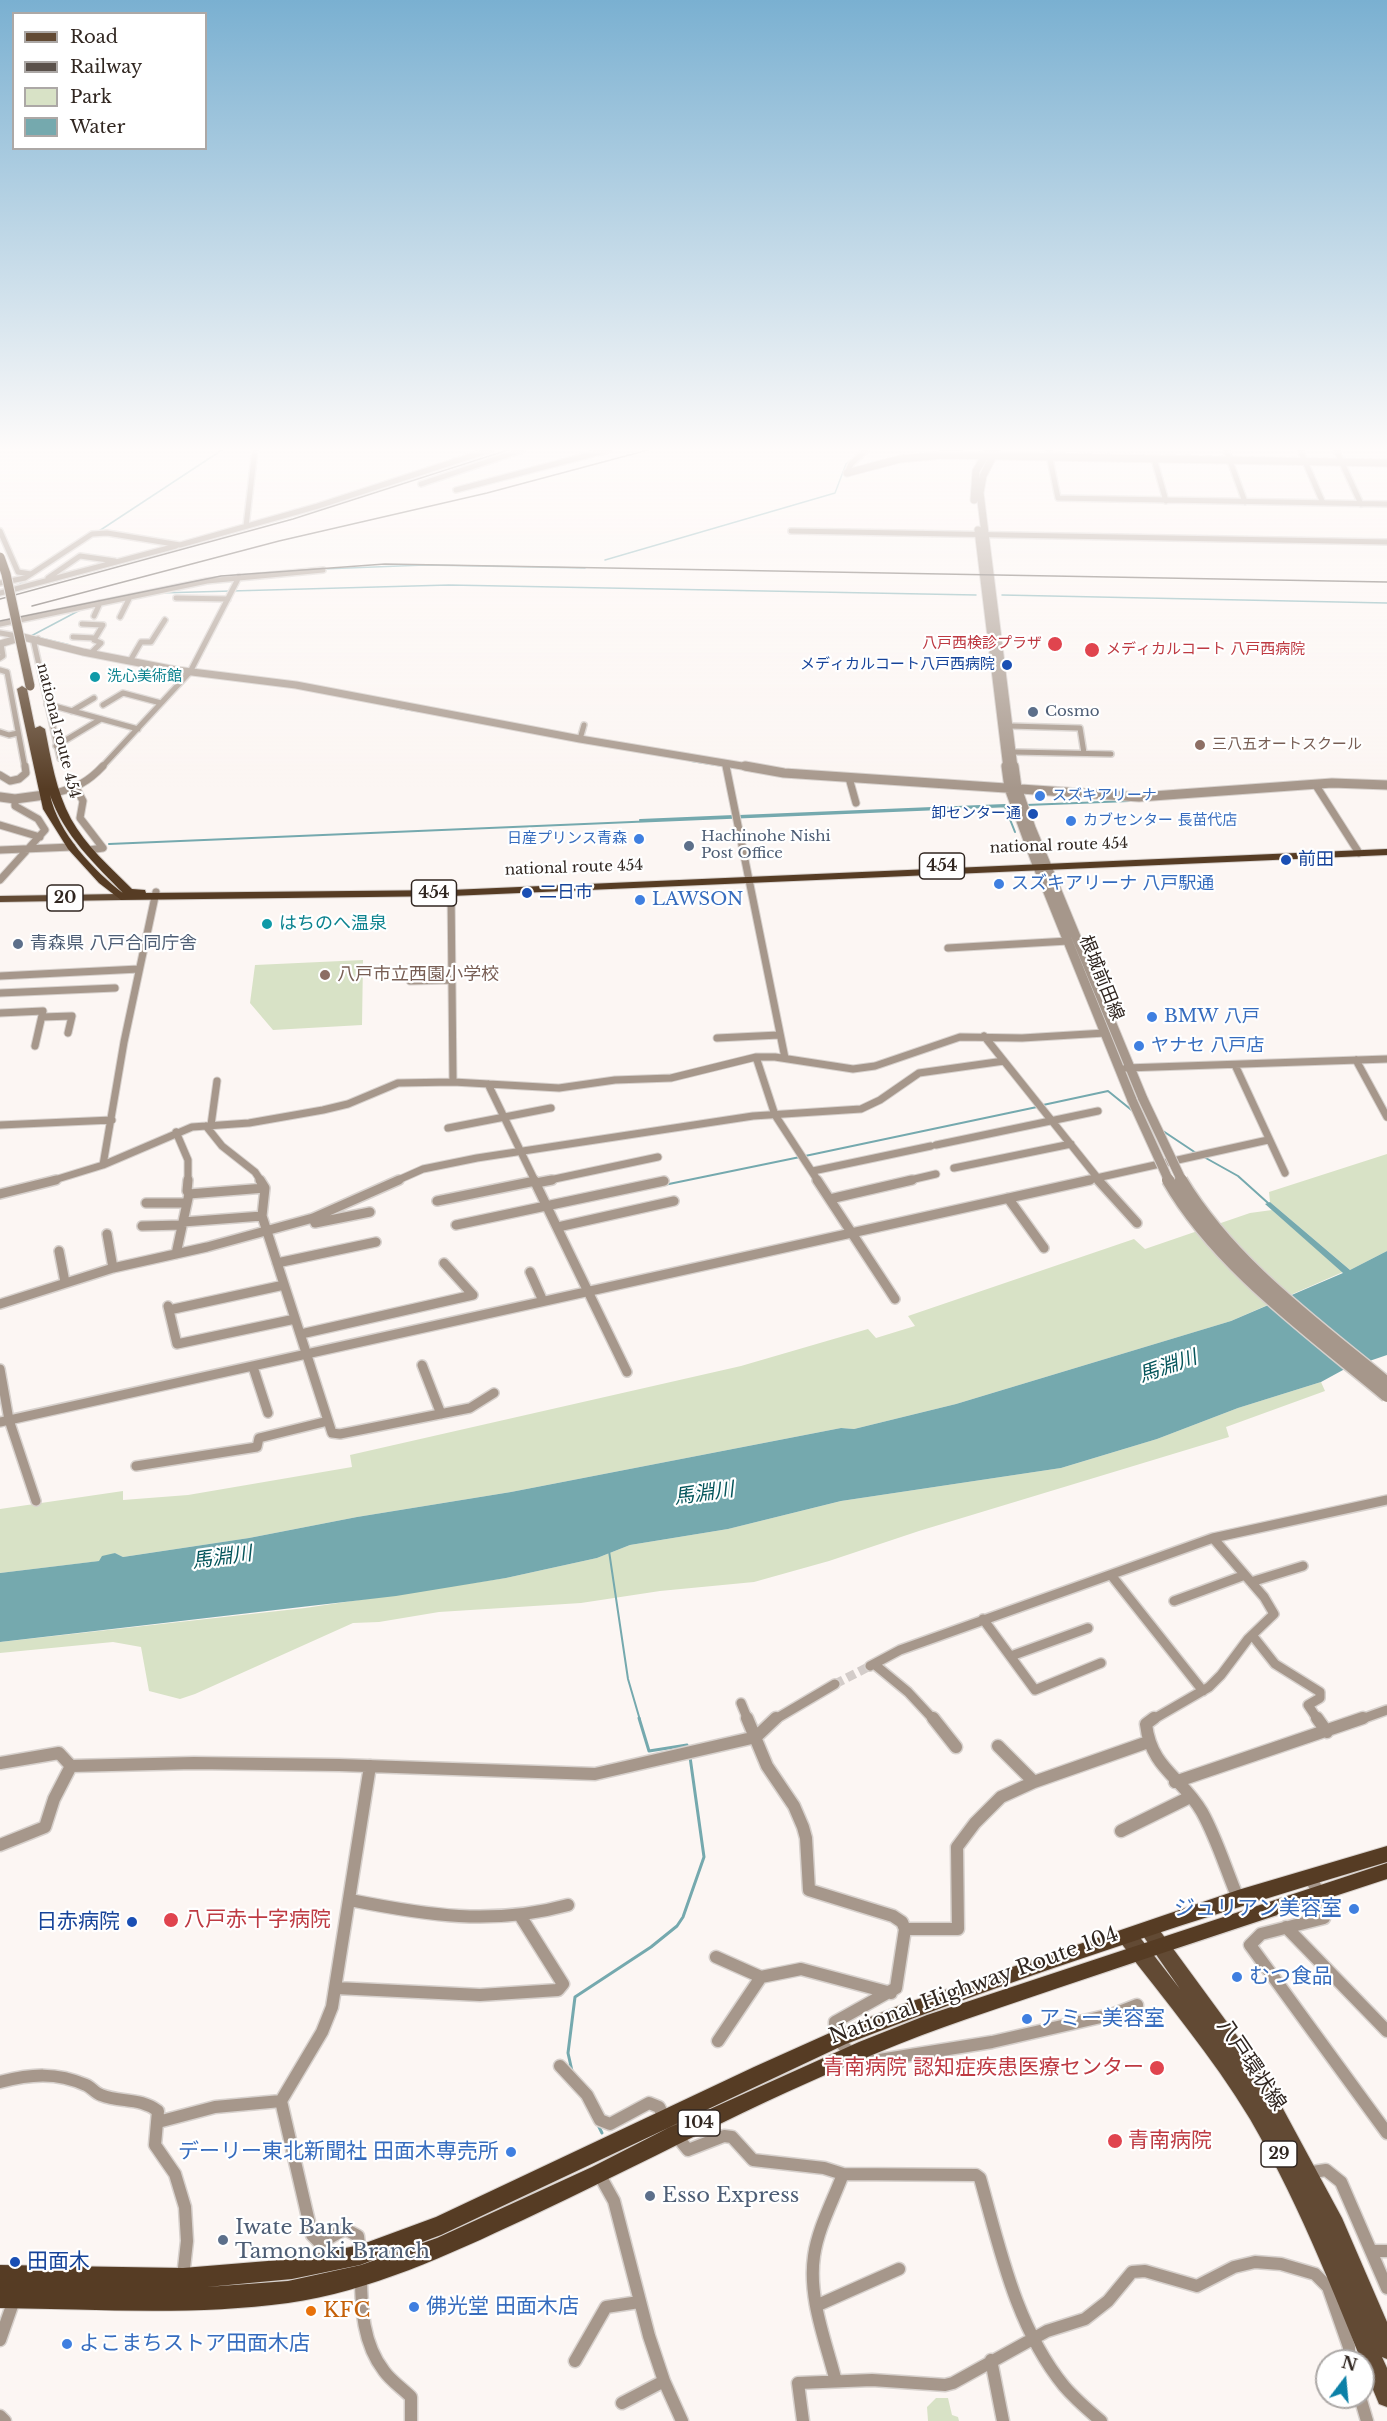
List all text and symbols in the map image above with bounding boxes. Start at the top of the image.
legend [12,12,207,150]
text: Road [70,26,118,48]
text: Railway [70,56,142,78]
text: Park [70,86,112,108]
text: Water [70,116,125,138]
place label: 八戸西検診プラザ [922,635,1042,653]
marker: 八戸西検診プラザ [1046,635,1064,653]
marker: メディカルコート 八戸西病院 [1083,641,1101,659]
place label: メディカルコート 八戸西病院 [1106,641,1305,659]
place label: メディカルコート八戸西病院 [800,656,995,674]
marker: メディカルコート八戸西病院 [1000,658,1014,672]
street label: national route 454 [33,662,83,800]
place label: 洗心美術館 [107,668,182,686]
marker: 洗心美術館 [88,670,102,684]
place label: Cosmo [1045,703,1100,721]
marker: Cosmo [1026,705,1040,719]
place label: 三八五オートスクール [1212,736,1362,754]
marker: 三八五オートスクール [1193,738,1207,752]
place label: スズキアリーナ [1052,787,1157,805]
marker: スズキアリーナ [1033,789,1047,803]
place label: 卸センター通 [931,805,1021,823]
marker: 卸センター通 [1026,807,1040,821]
place label: カブセンター 長苗代店 [1083,812,1237,830]
marker: カブセンター 長苗代店 [1064,814,1078,828]
place label: Hachinohe Nishi Post Office [701,828,831,863]
place label: 日産プリンス青森 [507,830,627,848]
marker: 日産プリンス青森 [632,832,646,846]
street label: national route 454 [989,835,1129,857]
marker: Hachinohe Nishi Post Office [682,839,696,853]
place label: 前田 [1298,849,1334,871]
road number: 454 [920,853,964,879]
marker: 前田 [1279,853,1293,867]
street label: national route 454 [504,857,644,879]
place label: スズキアリーナ 八戸駅通 [1011,873,1214,895]
marker: スズキアリーナ 八戸駅通 [992,877,1006,891]
road number: 454 [412,880,456,906]
place label: 二日市 [539,882,593,904]
road number: 20 [47,885,83,911]
marker: 二日市 [520,886,534,900]
place label: LAWSON [652,889,743,911]
marker: LAWSON [633,893,647,907]
place label: はちのへ温泉 [279,913,387,935]
marker: はちのへ温泉 [260,917,274,931]
street label: 根城前田線 [1074,932,1128,1024]
place label: 青森県 八戸合同庁舎 [30,933,197,955]
marker: 青森県 八戸合同庁舎 [11,937,25,951]
place label: 八戸市立西園小学校 [337,964,499,986]
marker: 八戸市立西園小学校 [318,968,332,982]
place label: BMW 八戸 [1164,1006,1260,1028]
marker: BMW 八戸 [1145,1010,1159,1024]
place label: ヤナセ 八戸店 [1151,1035,1264,1057]
marker: ヤナセ 八戸店 [1132,1039,1146,1053]
water label: 馬淵川 [1136,1346,1200,1388]
water label: 馬淵川 [673,1478,735,1510]
water label: 馬淵川 [191,1542,253,1574]
place label: ジュリアン美容室 [1174,1896,1342,1922]
marker: ジュリアン美容室 [1347,1902,1361,1916]
place label: 八戸赤十字病院 [184,1907,331,1933]
place label: 日赤病院 [36,1909,120,1935]
marker: 八戸赤十字病院 [162,1911,180,1929]
marker: 日赤病院 [125,1915,139,1929]
street label: National Highway Route 104 [826,1922,1122,2050]
place label: むつ食品 [1249,1964,1333,1990]
marker: むつ食品 [1230,1970,1244,1984]
place label: アミー美容室 [1039,2006,1165,2032]
marker: アミー美容室 [1020,2012,1034,2026]
street label: 八戸環状線 [1211,2014,1291,2116]
place label: 青南病院 認知症疾患医療センター [823,2055,1144,2081]
marker: 青南病院 認知症疾患医療センター [1148,2059,1166,2077]
road number: 104 [678,2110,720,2136]
place label: 青南病院 [1128,2128,1212,2154]
marker: 青南病院 [1106,2132,1124,2150]
place label: デーリー東北新聞社 田面木専売所 [178,2139,499,2165]
road number: 29 [1261,2141,1297,2167]
marker: デーリー東北新聞社 田面木専売所 [504,2145,518,2159]
place label: Esso Express [662,2183,799,2209]
marker: Esso Express [643,2189,657,2203]
place label: Iwate Bank Tamonoki Branch [235,2215,430,2265]
marker: Iwate Bank Tamonoki Branch [216,2233,230,2247]
place label: 田面木 [27,2249,90,2275]
marker: 田面木 [8,2255,22,2269]
place label: 佛光堂 田面木店 [426,2294,579,2320]
place label: KFC [323,2298,370,2324]
marker: 佛光堂 田面木店 [407,2300,421,2314]
marker: KFC [304,2304,318,2318]
place label: よこまちストア田面木店 [79,2331,310,2357]
marker: よこまちストア田面木店 [60,2337,74,2351]
north arrow [1315,2349,1375,2409]
text: N [1339,2352,1359,2375]

